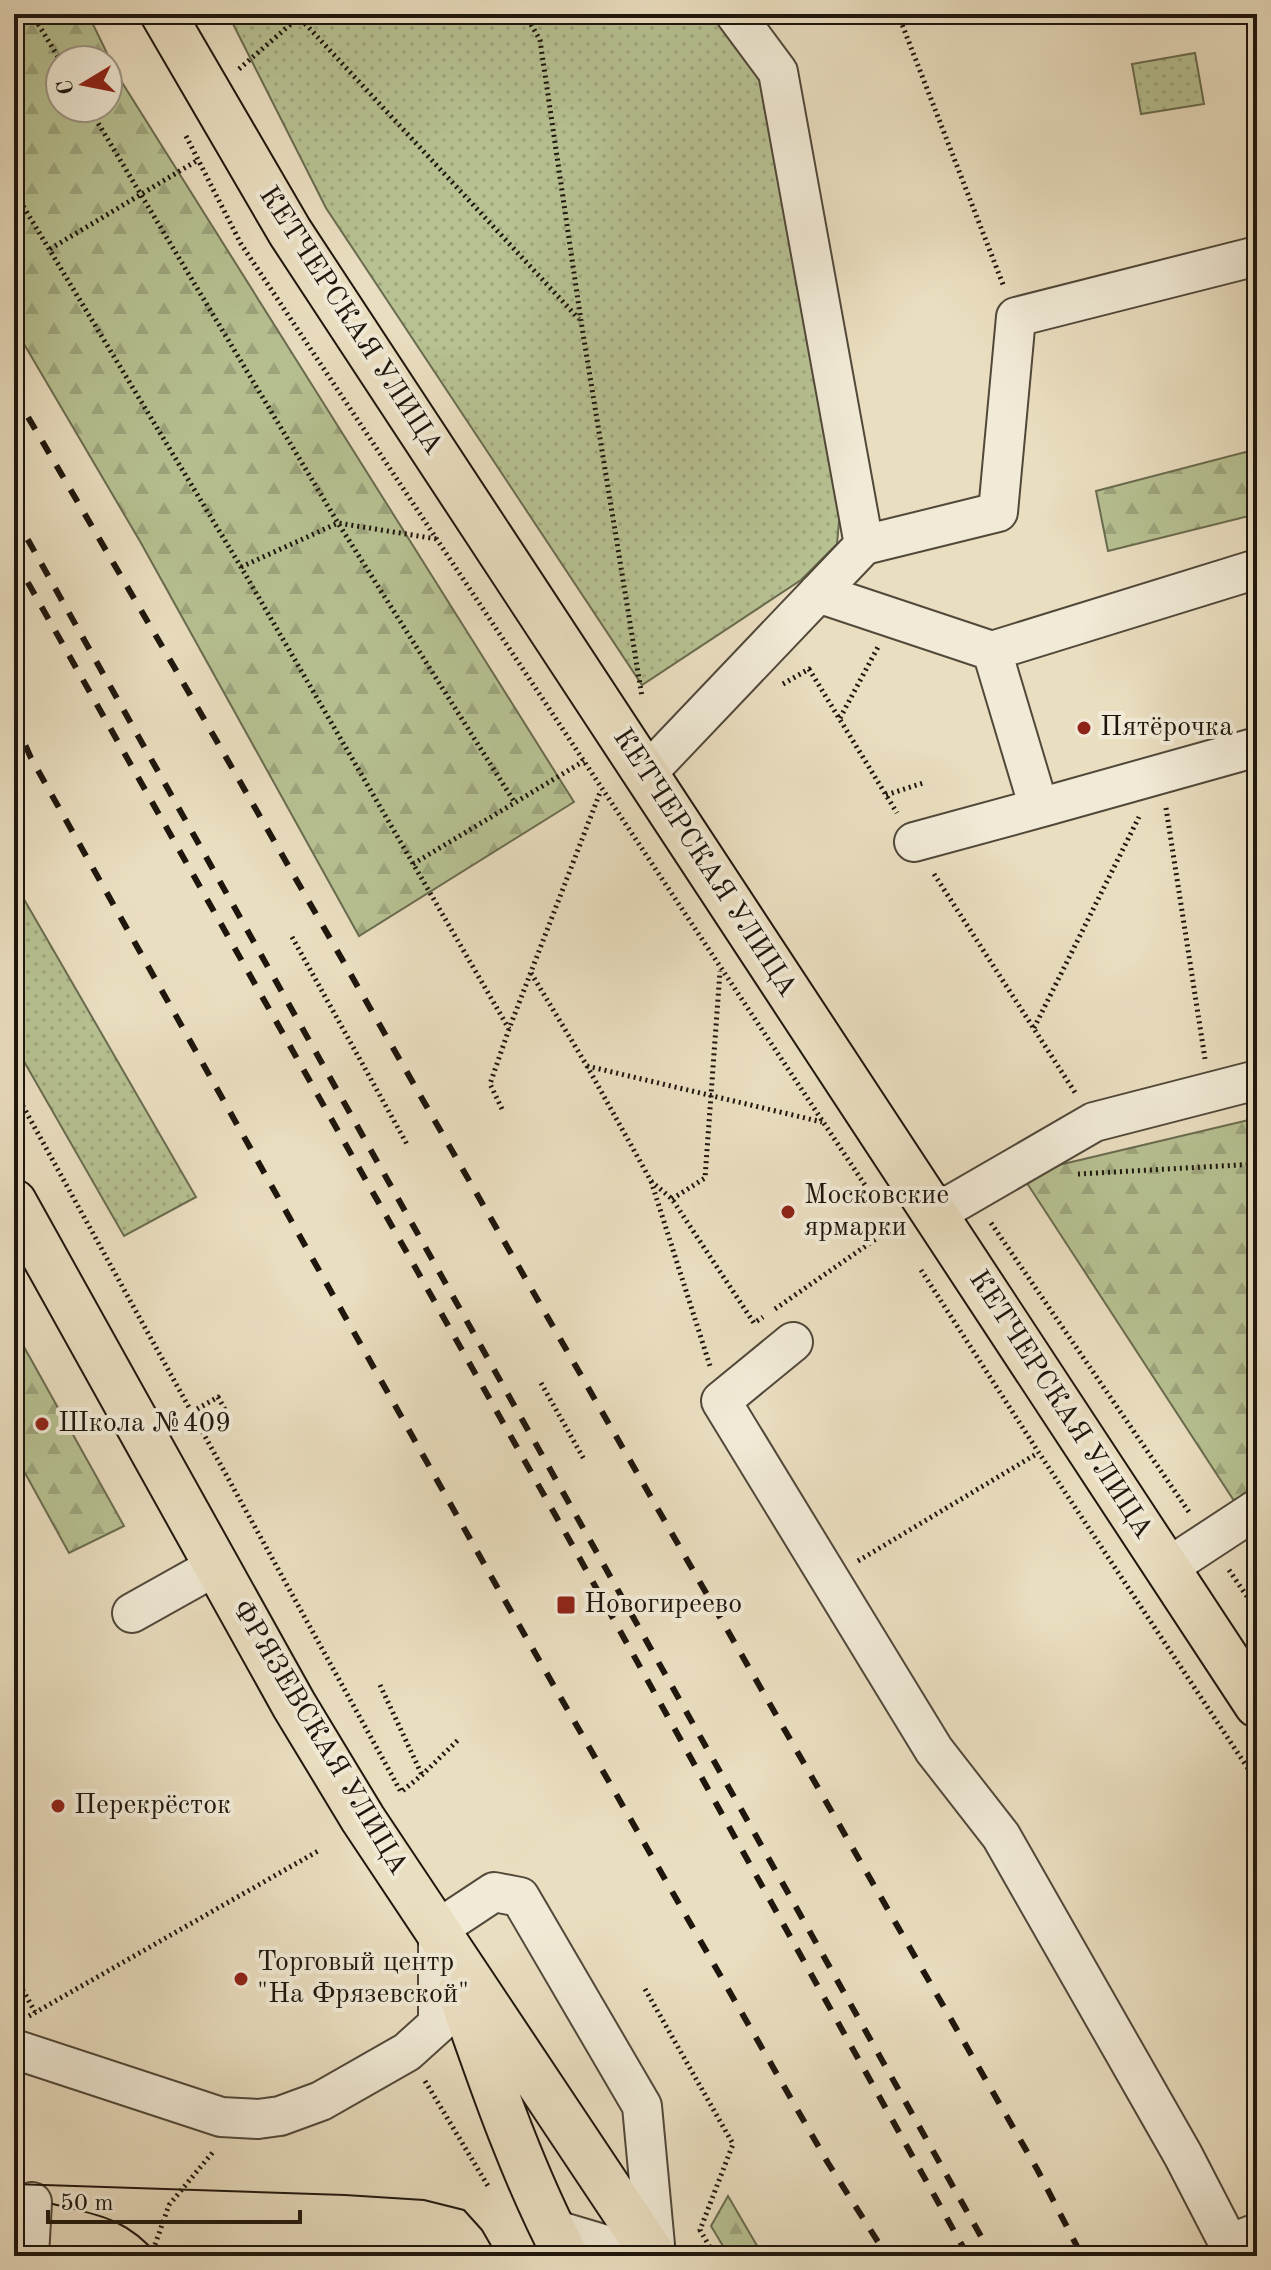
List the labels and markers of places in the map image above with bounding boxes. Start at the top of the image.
place label: Пятёрочка [1100,714,1233,742]
marker: Пятёрочка [1075,719,1093,737]
place label: Московские ярмарки [804,1182,949,1242]
marker: Московские ярмарки [779,1203,797,1221]
place label: Школа №409 [58,1410,231,1438]
marker: Школа №409 [33,1415,51,1433]
place label: Новогиреево [584,1591,742,1619]
marker: Новогиреево [555,1594,577,1616]
place label: Перекрёсток [74,1792,231,1820]
marker: Перекрёсток [49,1797,67,1815]
place label: Торговый центр "На Фрязевской" [257,1949,469,2009]
marker: Торговый центр "На Фрязевской" [232,1970,250,1988]

